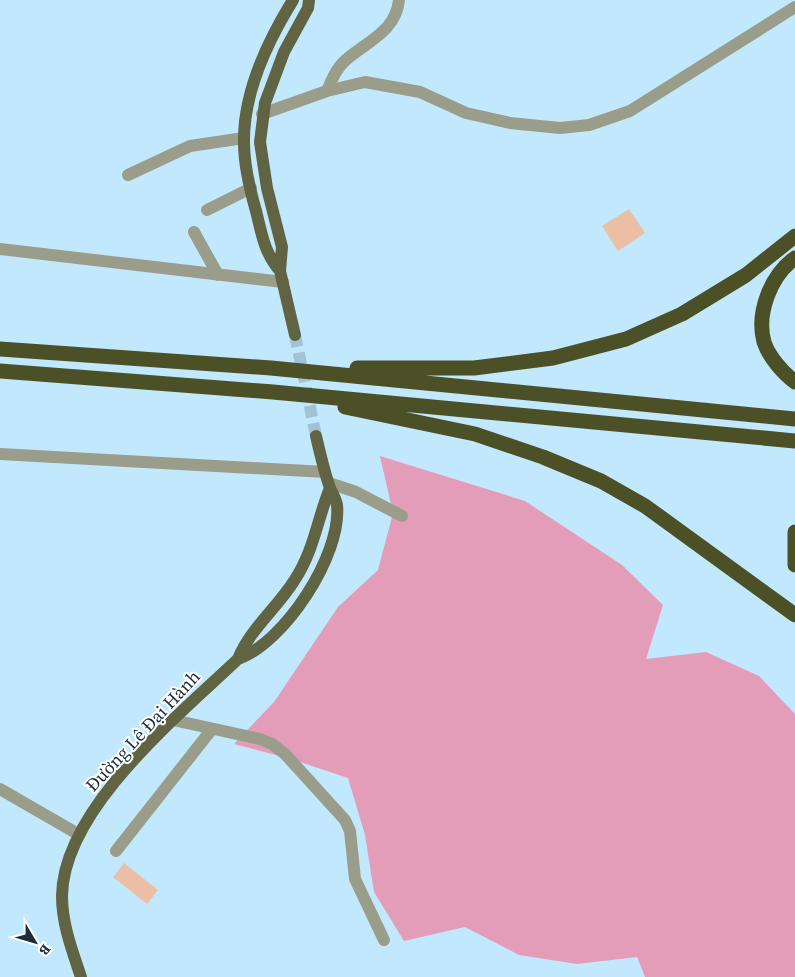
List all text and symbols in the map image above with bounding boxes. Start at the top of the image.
street label: Đường Lê Đại Hành [80,664,206,797]
north arrow [10,917,60,967]
text: B [35,940,56,960]

